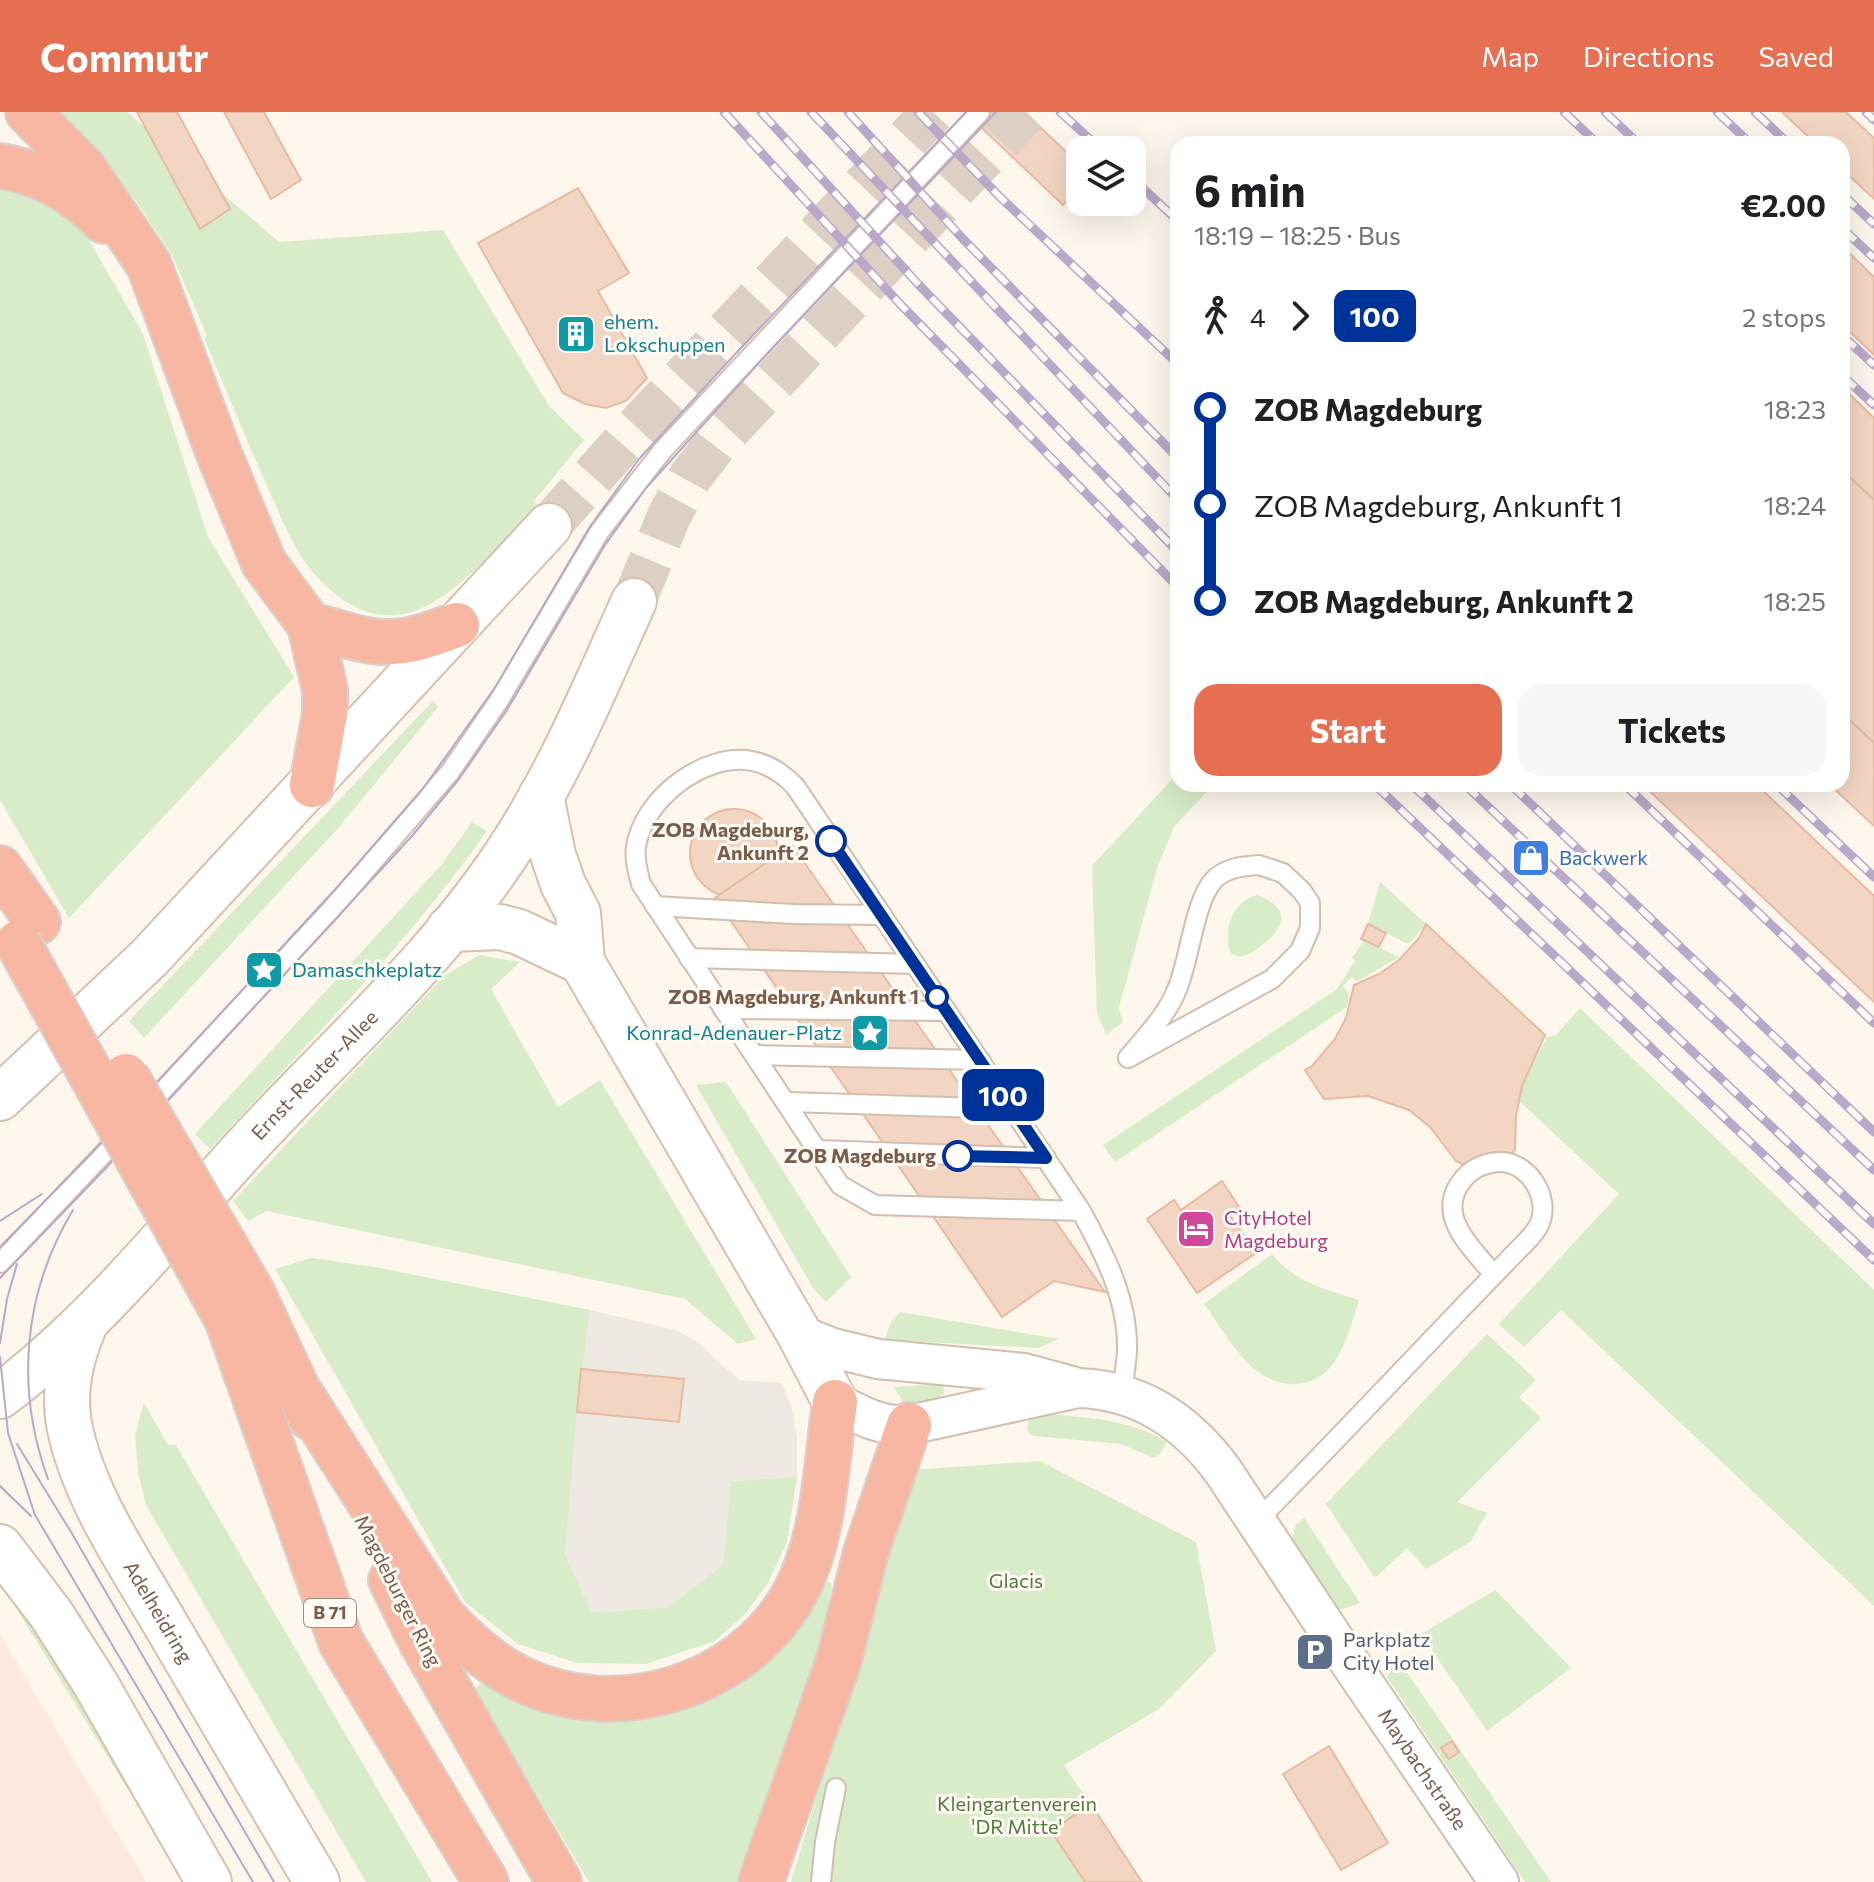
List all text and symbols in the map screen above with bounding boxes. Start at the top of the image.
text: Commutr [40,33,208,80]
text: Map [1481,39,1539,73]
text: Directions [1583,39,1714,73]
text: Saved [1758,39,1834,73]
map controls [1066,136,1146,216]
button: layers [1066,136,1146,216]
text: 6 min [1194,162,1306,216]
text: €2.00 [1740,186,1826,223]
text: 18:19 – 18:25 · Bus [1194,219,1401,250]
icon: walk [1194,294,1238,338]
icon: forward [1278,294,1322,338]
text: 100 [1350,299,1400,333]
text: 4 [1250,301,1266,332]
text: 2 stops [1742,301,1826,332]
place label: ehem. Lokschuppen [604,309,726,356]
building icon: ehem. Lokschuppen [555,313,597,355]
text: ZOB Magdeburg [1254,390,1482,427]
text: 18:23 [1764,393,1826,424]
text: ZOB Magdeburg, Ankunft 1 [1254,486,1623,523]
text: 18:24 [1763,489,1826,520]
text: ZOB Magdeburg, Ankunft 2 [1254,582,1634,619]
text: 18:25 [1764,585,1826,616]
button: Start [1194,684,1502,776]
button: Tickets [1518,684,1826,776]
place label: ZOB Magdeburg, Ankunft 2 [652,817,809,864]
marker: ZOB Magdeburg, Ankunft 2 [816,826,846,856]
shop icon: Backwerk [1510,837,1552,879]
place label: Backwerk [1559,845,1648,869]
place icon: Damaschkeplatz [243,949,285,991]
place label: Damaschkeplatz [292,957,442,981]
place label: ZOB Magdeburg, Ankunft 1 [668,984,919,1008]
marker: ZOB Magdeburg, Ankunft 1 [926,986,948,1008]
street label: Ernst-Reuter-Allee [246,1005,382,1144]
place icon: Konrad-Adenauer-Platz [849,1012,891,1054]
place label: Konrad-Adenauer-Platz [626,1020,842,1044]
line badge: 100 [957,1069,1049,1121]
text: 100 [978,1078,1028,1112]
marker: ZOB Magdeburg [943,1141,973,1171]
place label: ZOB Magdeburg [784,1143,936,1167]
place label: CityHotel Magdeburg [1224,1205,1328,1252]
hotel icon: CityHotel Magdeburg [1175,1208,1217,1250]
street label: Magdeburger Ring [350,1511,448,1671]
street label: Adelheidring [119,1556,199,1667]
park label: Glacis [989,1568,1043,1592]
road number: B 71 [304,1599,356,1627]
place label: Parkplatz City Hotel [1343,1627,1435,1674]
parking icon: Parkplatz City Hotel [1294,1631,1336,1673]
street label: Maybachstraße [1374,1704,1473,1834]
park label: Kleingartenverein 'DR Mitte' [937,1791,1097,1838]

